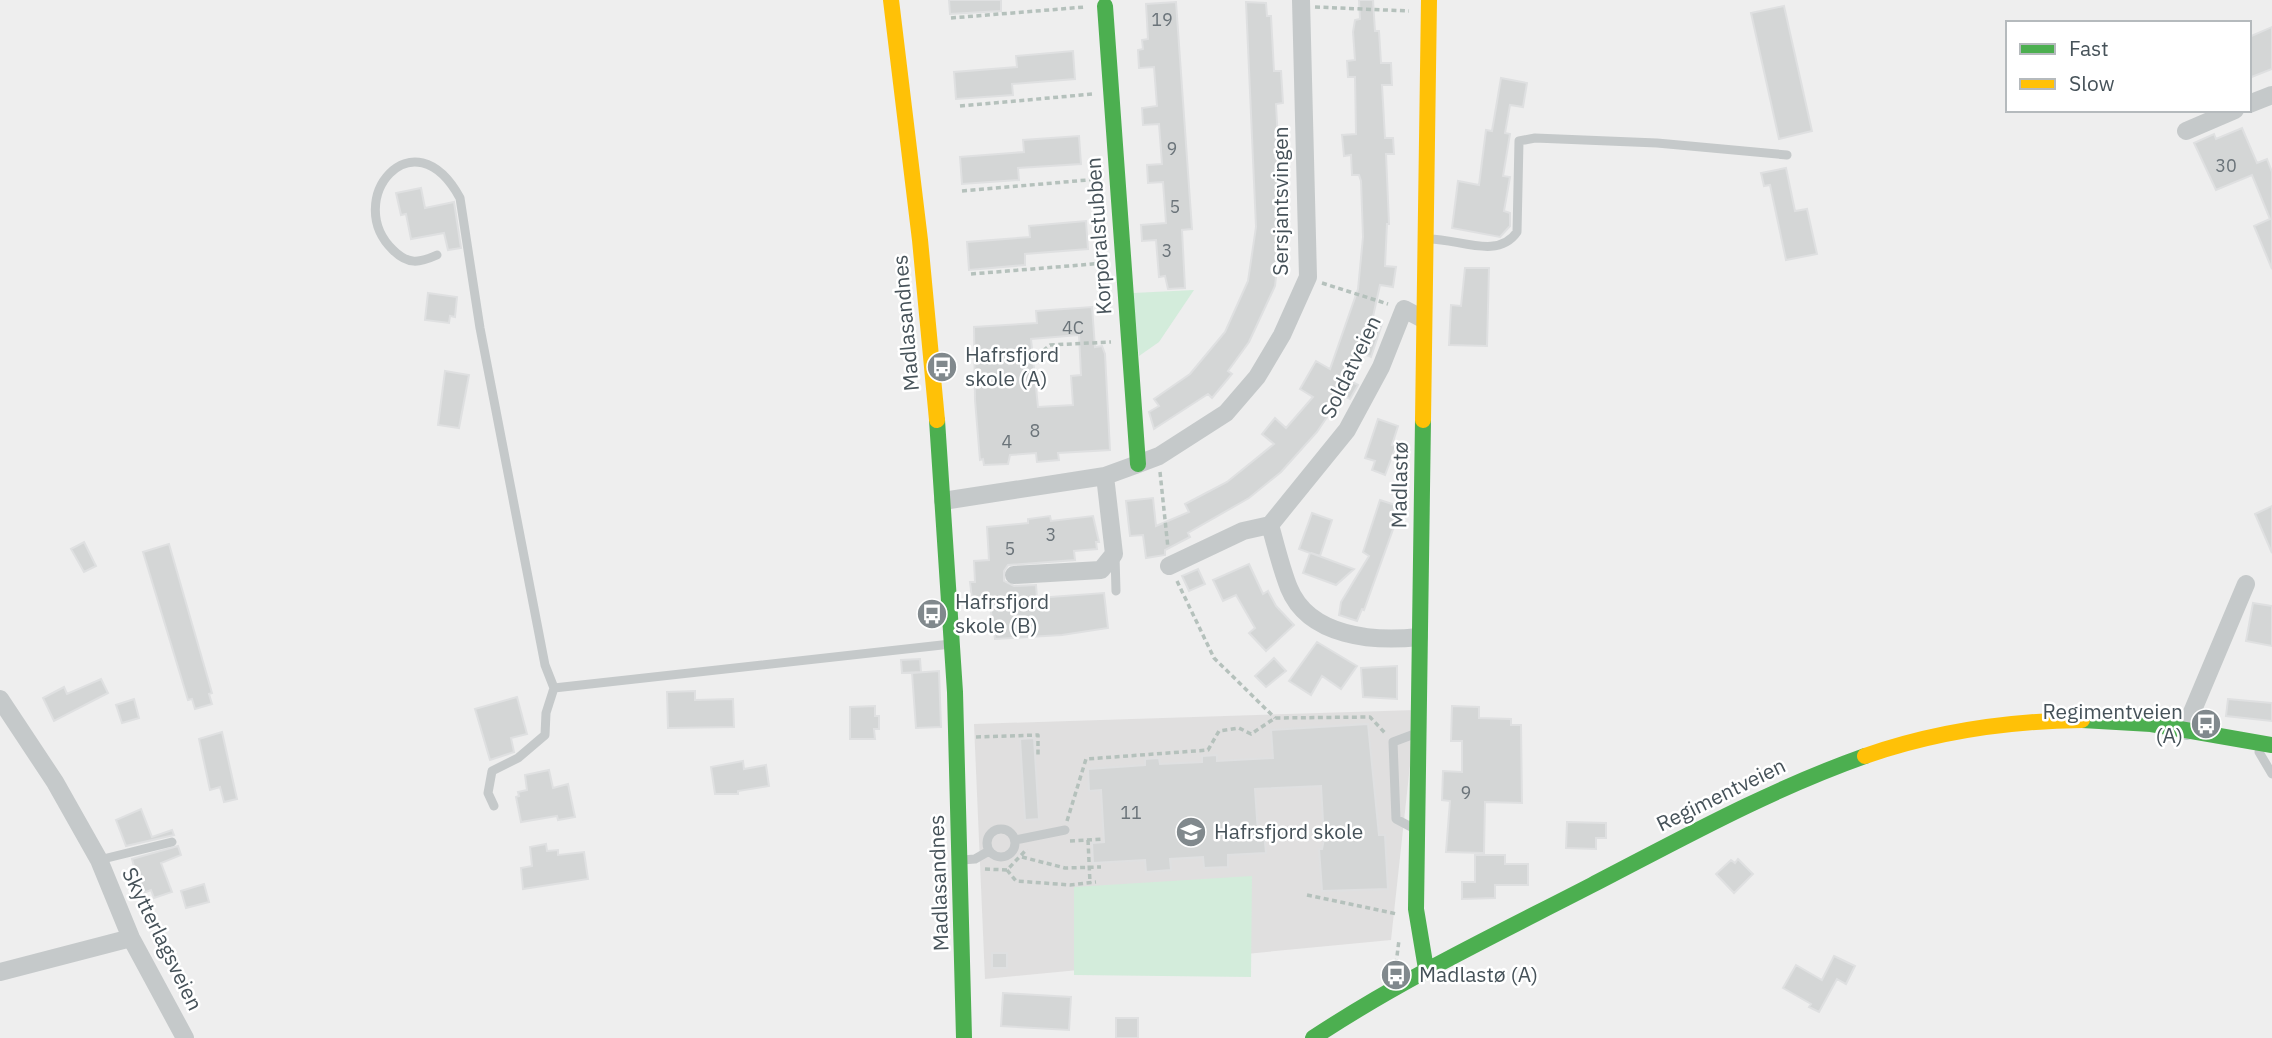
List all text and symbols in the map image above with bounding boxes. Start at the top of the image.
house number: 19 [1151,8,1173,31]
legend [2006,21,2251,112]
text: Fast [2069,34,2109,62]
text: Slow [2069,69,2115,97]
street label: Sersjantsvingen [1266,126,1294,276]
house number: 9 [1167,137,1177,160]
house number: 30 [2215,154,2237,177]
street label: Korporalstubben [1079,156,1117,316]
house number: 5 [1170,195,1180,218]
house number: 3 [1162,239,1172,262]
street label: Madlasandnes [885,254,925,392]
street label: Soldatveien [1313,311,1387,423]
house number: 4C [1062,316,1084,339]
place label: Hafrsfjord skole (A) [965,340,1059,392]
bus stop icon: Hafrsfjord skole (A) [925,350,959,384]
house number: 8 [1030,419,1040,442]
house number: 4 [1002,430,1013,453]
street label: Madlastø [1384,441,1414,529]
house number: 3 [1046,523,1056,546]
house number: 5 [1005,537,1015,560]
place label: Hafrsfjord skole (B) [955,587,1049,639]
bus stop icon: Hafrsfjord skole (B) [915,597,949,631]
place label: Regimentveien (A) [2042,697,2183,749]
bus stop icon: Regimentveien (A) [2189,707,2223,741]
street label: Regimentveien [1651,751,1790,837]
house number: 9 [1461,781,1471,804]
house number: 11 [1120,801,1142,824]
street label: Madlasandnes [922,814,954,952]
school or university icon: Hafrsfjord skole [1174,815,1208,849]
place label: Hafrsfjord skole [1214,817,1363,845]
street label: Skytterlagsveien [116,862,210,1015]
bus stop icon: Madlastø (A) [1379,958,1413,992]
place label: Madlastø (A) [1419,960,1538,988]

